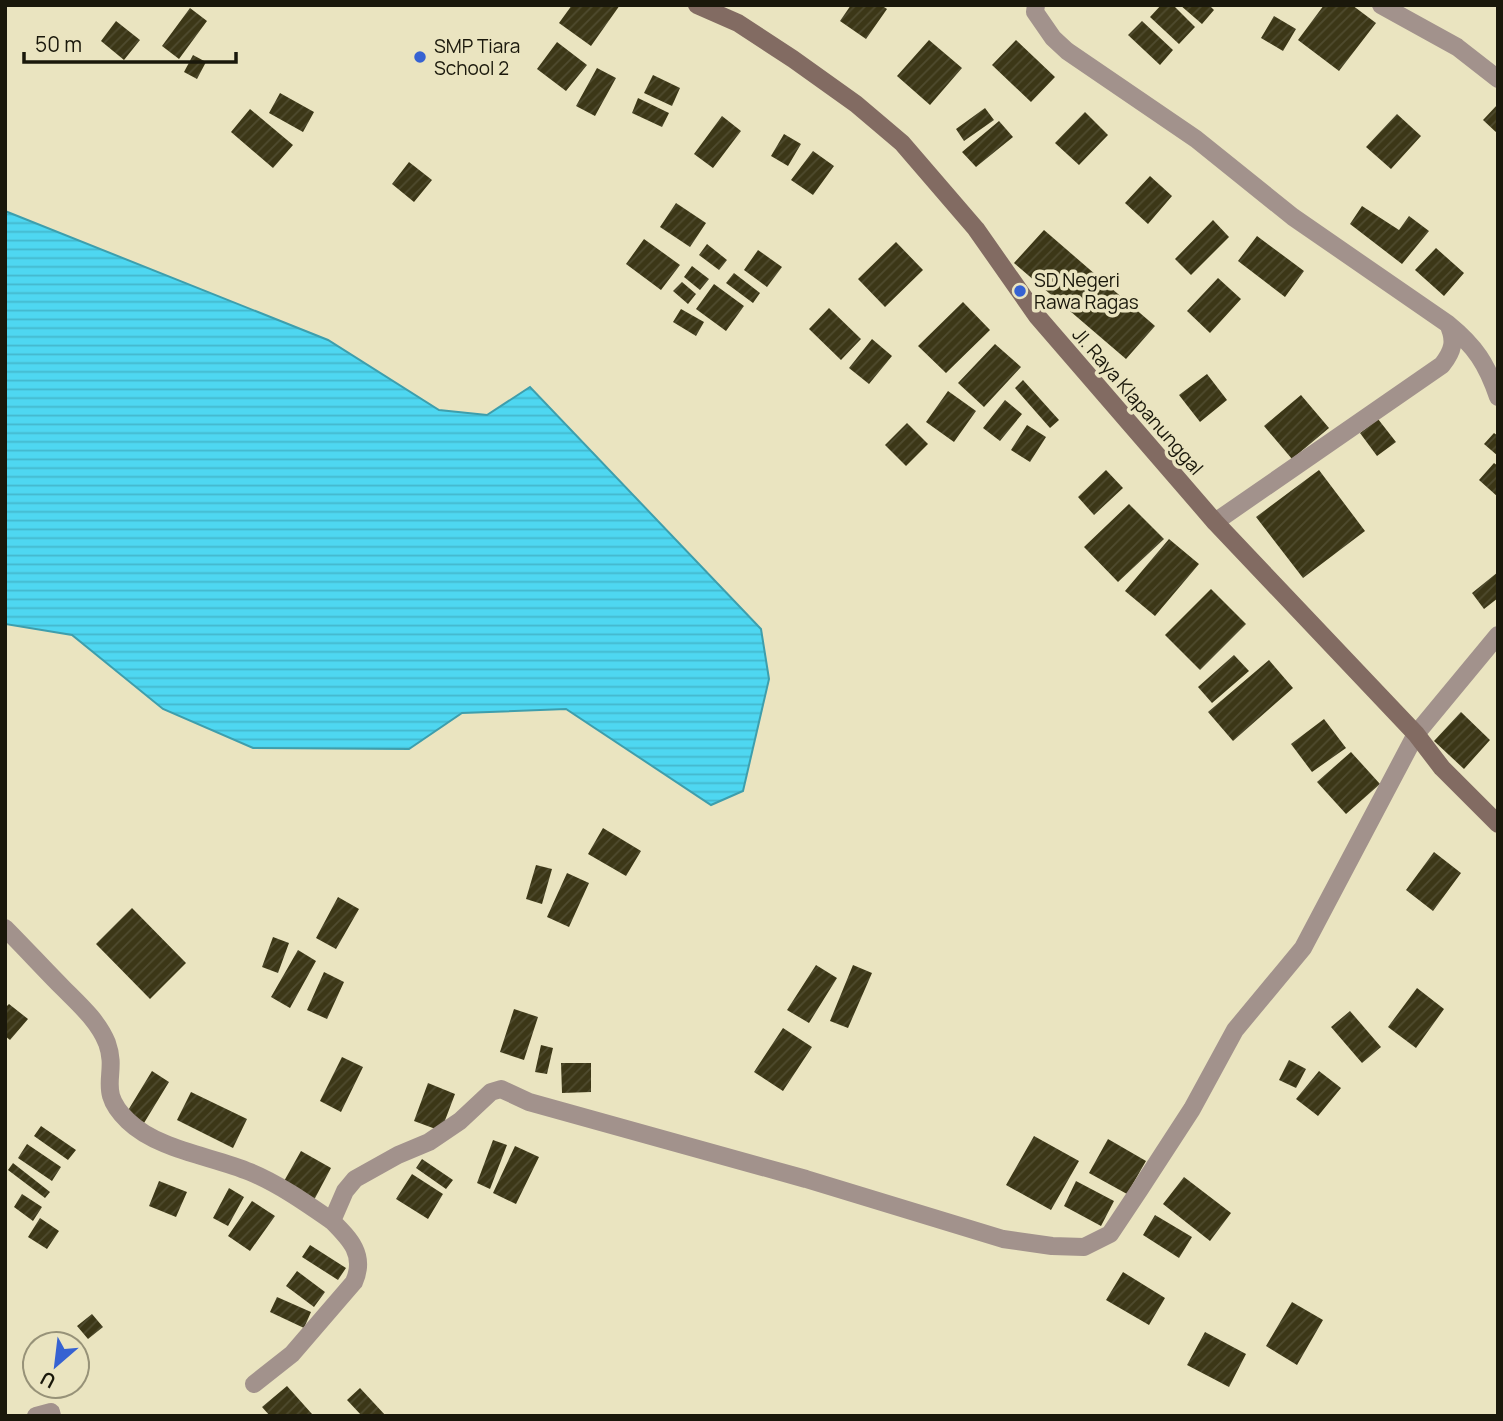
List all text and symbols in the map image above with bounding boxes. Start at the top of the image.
scale bar [24,21,236,65]
text: 50 m [35,30,82,58]
place label: SMP Tiara School 2 [434,33,520,81]
marker: SMP Tiara School 2 [412,49,428,65]
place label: SD Negeri Rawa Ragas [1034,267,1139,315]
marker: SD Negeri Rawa Ragas [1012,283,1028,299]
street label: Jl. Raya Klapanunggal [1067,322,1209,480]
north arrow [21,1330,91,1400]
text: U [36,1365,60,1395]

